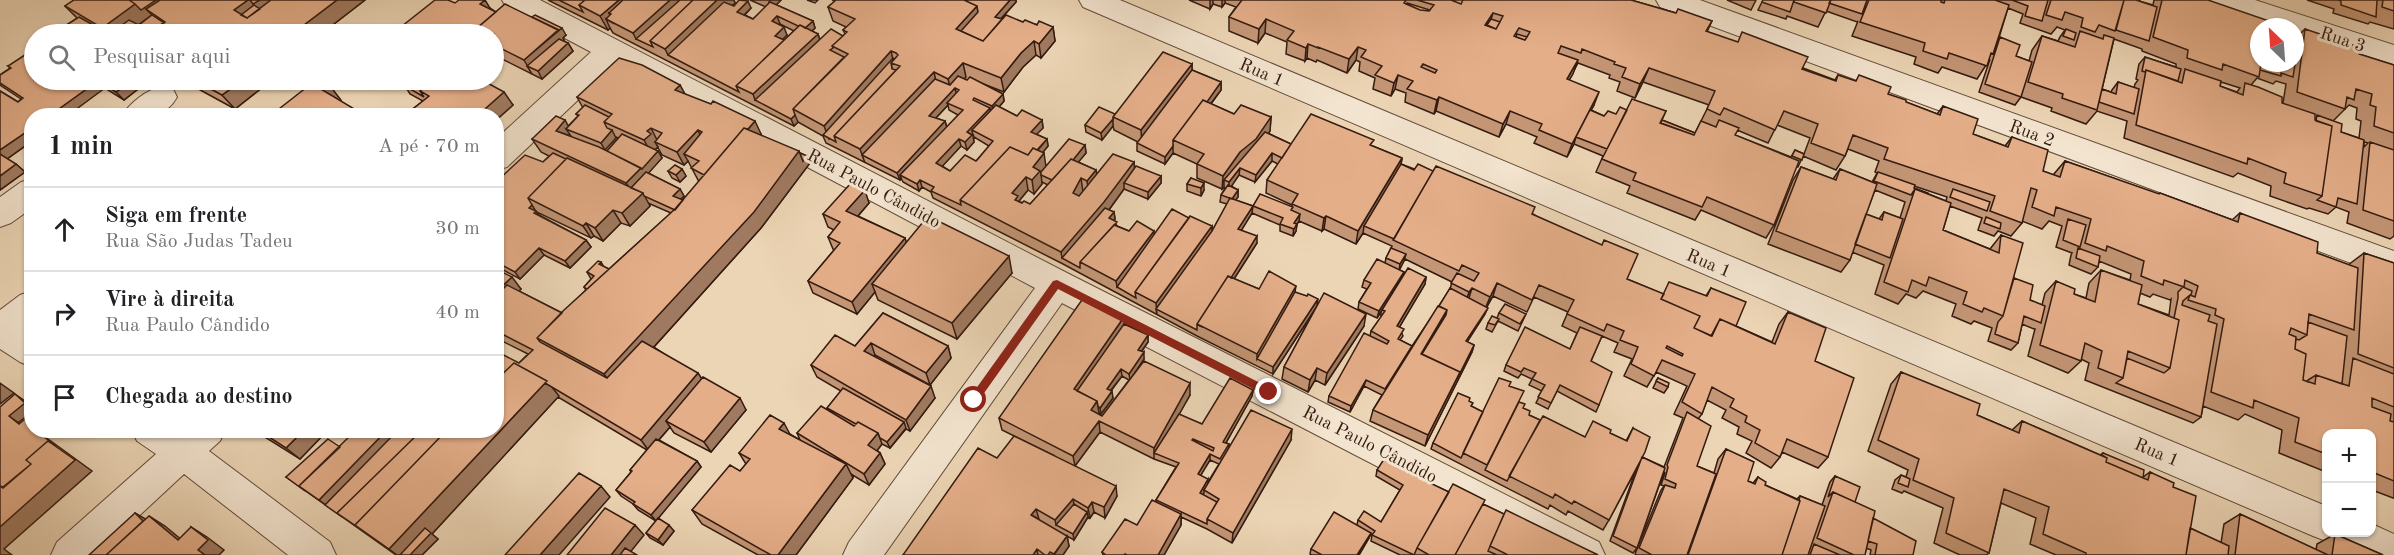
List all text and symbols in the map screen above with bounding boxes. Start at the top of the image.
north arrow [2250,18,2304,72]
search box [24,24,504,90]
street label: Rua 3 [2318,24,2368,56]
icon: search [45,41,78,74]
text: Pesquisar aqui [93,46,230,68]
street label: Rua 1 [1237,55,1287,90]
street label: Rua 2 [2007,117,2057,150]
text: 1 min [48,134,113,160]
text: A pé · 70 m [378,137,480,157]
street label: Rua Paulo Cândido [804,146,943,232]
text: Siga em frente [105,205,247,227]
icon: ahead [48,213,81,246]
text: 30 m [435,219,480,239]
text: Rua São Judas Tadeu [105,232,293,252]
street label: Rua 1 [1684,246,1734,281]
text: Vire à direita [105,289,235,311]
icon: right [48,297,81,330]
text: 40 m [435,303,480,323]
text: Rua Paulo Cândido [105,316,270,336]
route end [1255,378,1281,404]
icon: arrive [48,381,81,414]
text: Chegada ao destino [105,386,293,408]
route start [960,386,986,412]
street label: Rua Paulo Cândido [1299,403,1440,487]
map controls [2322,429,2376,537]
button: + [2322,429,2376,483]
street label: Rua 1 [2132,435,2182,470]
button: − [2322,483,2376,537]

